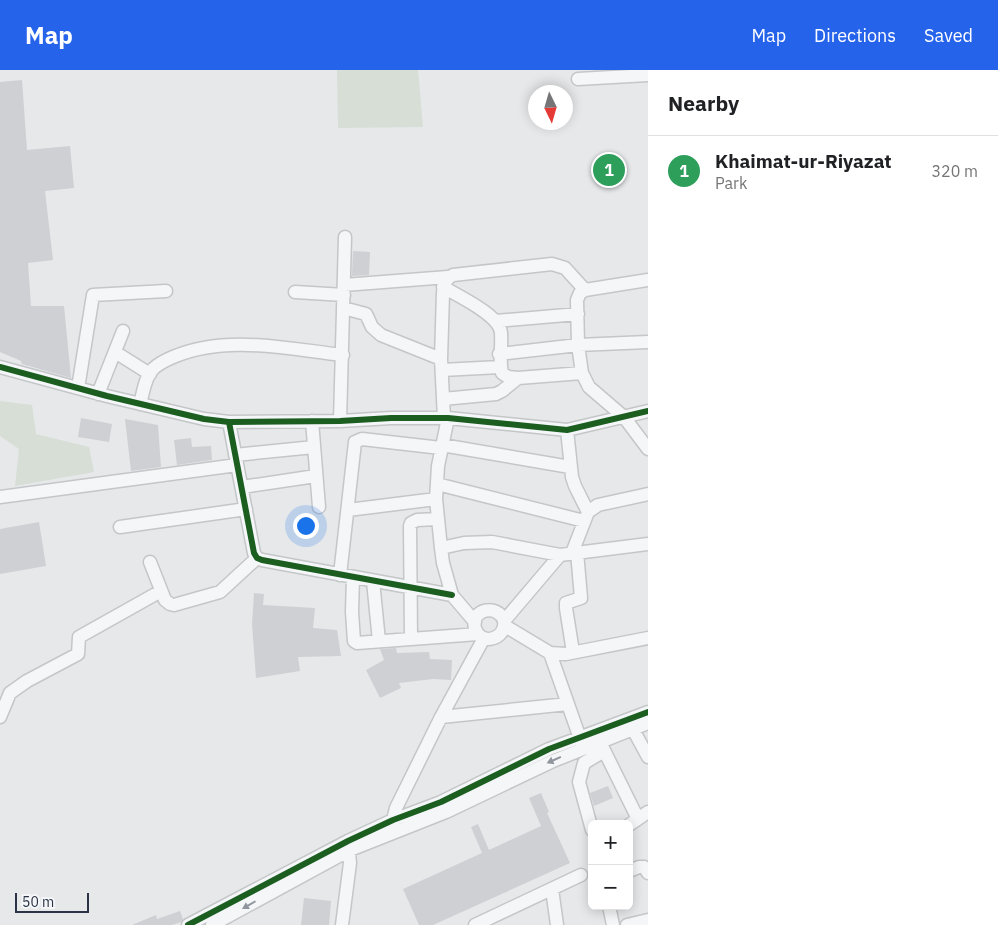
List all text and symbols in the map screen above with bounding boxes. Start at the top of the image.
text: Map [25,19,73,51]
text: Map [751,24,786,47]
text: Directions [814,24,896,47]
text: Saved [924,24,973,47]
north arrow [528,85,573,130]
text: Nearby [668,89,739,117]
text: Khaimat-ur-Riyazat [715,149,892,173]
pin: 1 [593,151,625,189]
text: 1 [679,161,689,181]
text: 320 m [931,161,978,181]
text: Park [715,173,747,193]
your location [293,513,319,539]
one-way arrow [547,757,561,765]
map controls [588,820,633,910]
button: + [588,820,633,865]
button: − [588,865,633,910]
scale bar [15,890,89,913]
text: 50 m [22,893,54,911]
one-way arrow [243,900,256,909]

